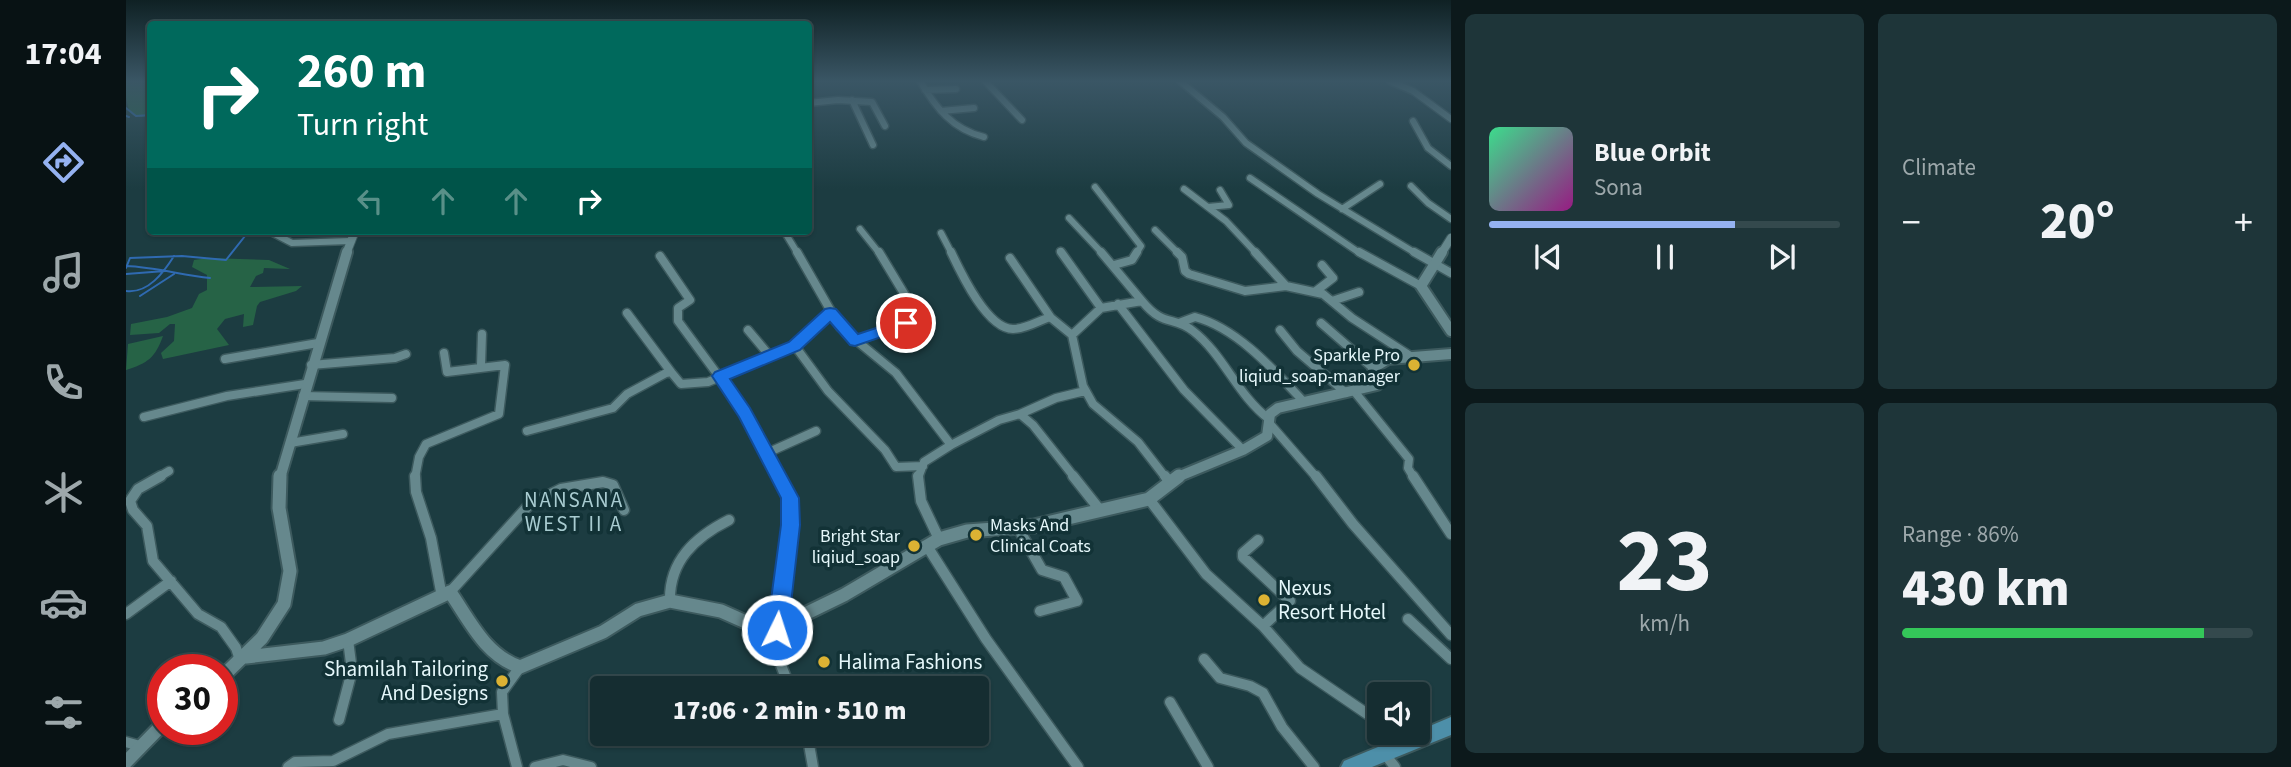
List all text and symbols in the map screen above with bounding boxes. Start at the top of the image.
text: 17:04 [24,31,102,77]
text: 260 m [297,37,426,107]
icon: right [182,49,273,140]
text: Turn right [297,102,428,148]
text: Blue Orbit [1594,134,1711,171]
icon: directions [39,138,88,187]
text: Climate [1902,151,1976,184]
text: Sona [1594,171,1643,204]
icon: left [351,182,389,220]
icon: ahead [424,182,462,220]
icon: ahead [497,182,535,220]
icon: right [570,182,608,220]
text: 20° [2040,185,2115,259]
text: − [1902,196,1921,250]
text: + [2234,196,2253,250]
icon: previous [1529,238,1567,276]
icon: pause [1646,238,1684,276]
icon: next [1763,238,1801,276]
icon: music [39,248,88,297]
pin [876,293,936,353]
icon: arrive [887,304,925,342]
place label: Sparkle Pro liqiud_soap-manager [1239,343,1401,389]
marker: Sparkle Pro liqiud_soap-manager [1406,357,1422,373]
icon: phone [39,358,88,407]
icon: climate [39,468,88,517]
district label: NANSANA WEST II A [524,485,624,539]
text: 23 [1616,497,1713,626]
place label: Masks And Clinical Coats [990,513,1091,559]
text: Range · 86% [1902,518,2019,551]
place label: Bright Star liqiud_soap [812,524,901,570]
marker: Masks And Clinical Coats [968,527,984,543]
marker: Bright Star liqiud_soap [906,538,922,554]
text: 430 km [1902,552,2070,626]
place label: Nexus Resort Hotel [1278,573,1386,627]
icon: car [39,578,88,627]
marker: Nexus Resort Hotel [1256,592,1272,608]
position arrow [740,593,814,667]
text: km/h [1639,607,1690,640]
place label: Halima Fashions [838,647,982,677]
speed limit sign: 30 [147,654,238,745]
place label: Shamilah Tailoring And Designs [324,654,488,708]
marker: Halima Fashions [816,654,832,670]
marker: Shamilah Tailoring And Designs [494,673,510,689]
map controls [1367,682,1430,745]
button: sound [1367,682,1430,745]
icon: filters [39,688,88,737]
text: 17:06 · 2 min · 510 m [673,692,906,729]

